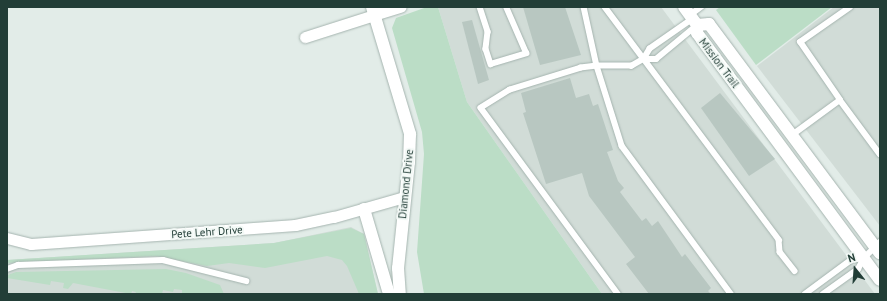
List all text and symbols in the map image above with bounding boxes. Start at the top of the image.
street label: Mission Trail [696,35,742,91]
street label: Diamond Drive [396,149,416,219]
street label: Pete Lehr Drive [171,223,243,241]
north arrow [835,249,875,289]
text: N [846,250,857,265]

